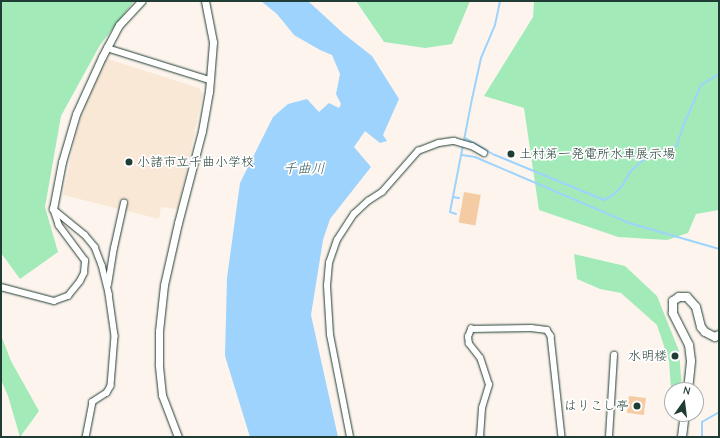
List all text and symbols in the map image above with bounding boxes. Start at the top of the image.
place label: 土村第一発電所水車展示場 [519,146,675,162]
marker: 土村第一発電所水車展示場 [506,149,516,159]
place label: 小諸市立千曲小学校 [137,154,254,170]
marker: 小諸市立千曲小学校 [124,157,134,167]
water label: 千曲川 [283,161,325,177]
place label: 水明楼 [628,348,667,364]
marker: 水明楼 [670,351,680,361]
north arrow [664,382,704,422]
text: N [682,384,692,398]
place label: はりこし亭 [564,398,629,414]
marker: はりこし亭 [632,401,642,411]

